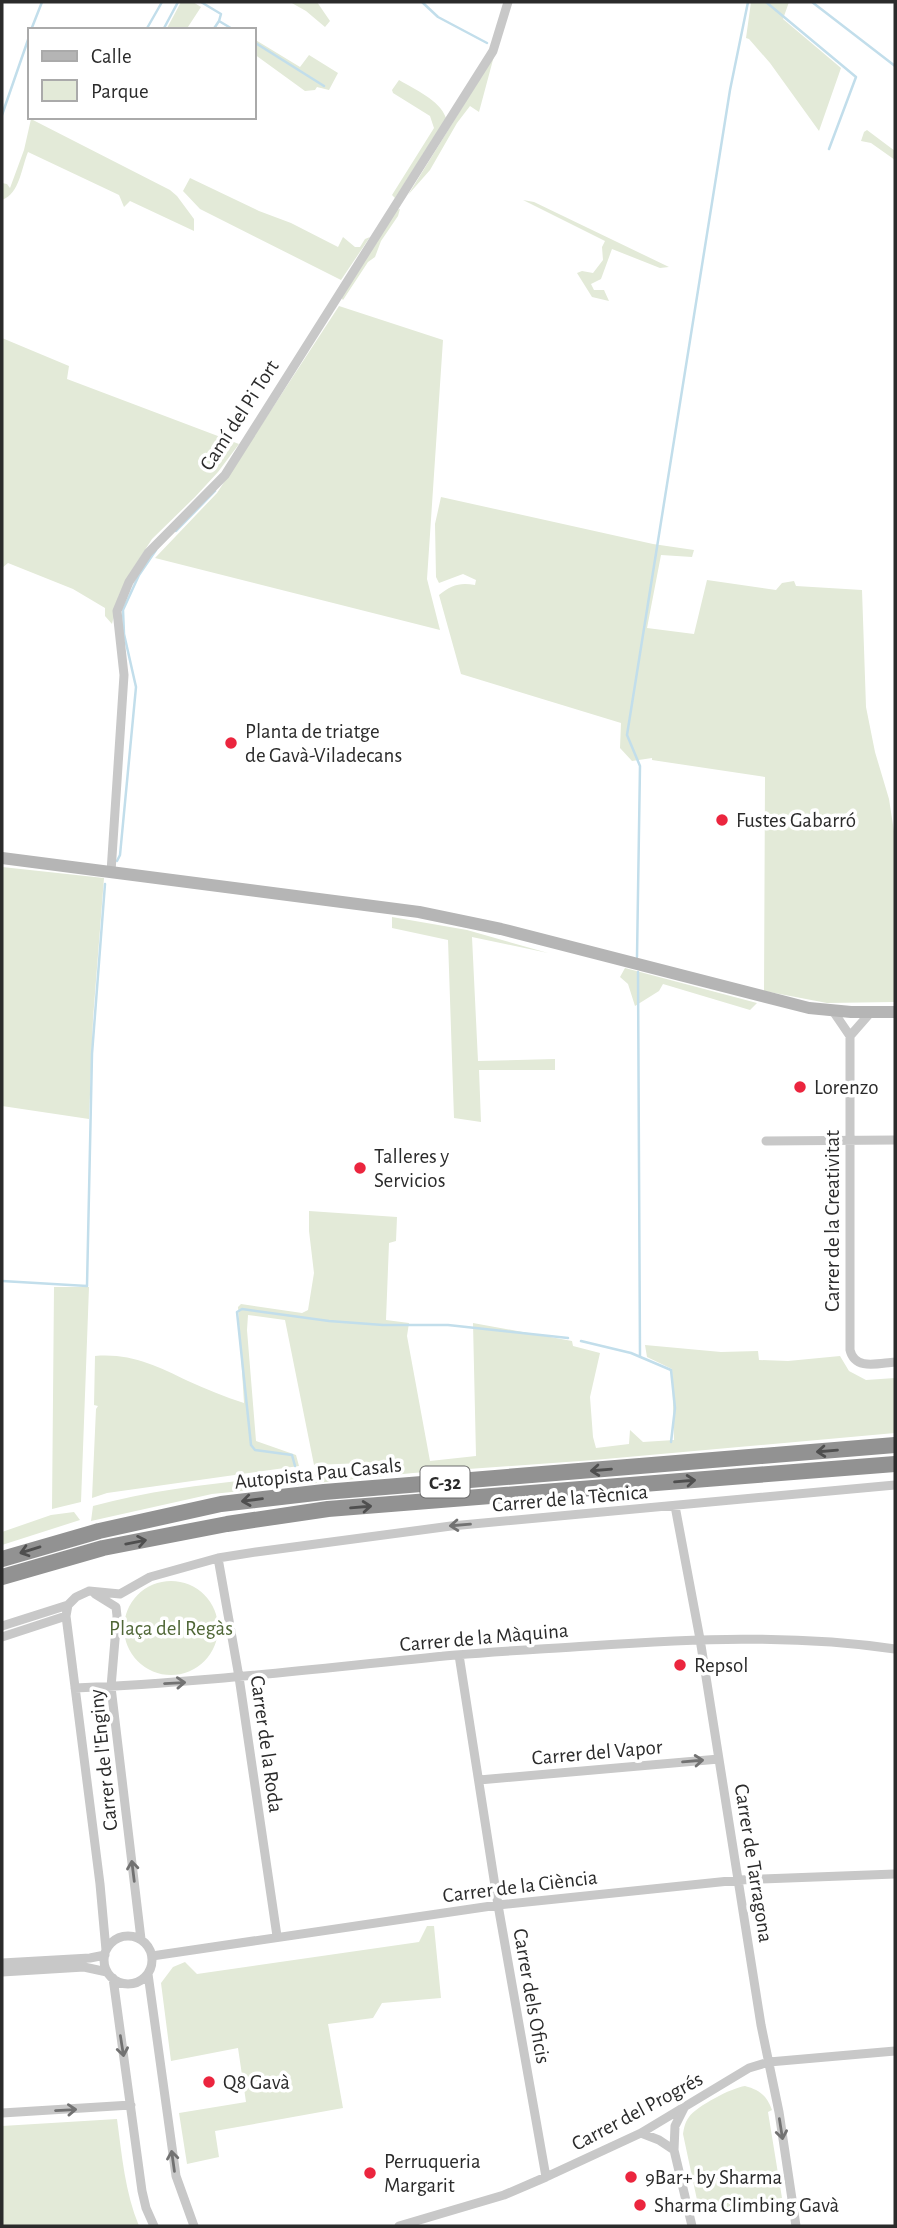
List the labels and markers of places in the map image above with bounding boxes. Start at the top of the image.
place label: Planta de triatge de Gavà-Viladecans [245,721,402,766]
marker: Planta de triatge de Gavà-Viladecans [223,735,239,751]
place label: Fustes Gabarró [736,810,856,831]
marker: Fustes Gabarró [714,812,730,828]
place label: Lorenzo [814,1077,879,1098]
marker: Lorenzo [792,1079,808,1095]
place label: Talleres y Servicios [374,1146,449,1191]
marker: Talleres y Servicios [352,1160,368,1176]
place label: Repsol [694,1655,749,1676]
marker: Repsol [672,1657,688,1673]
place label: Q8 Gavà [223,2072,290,2093]
marker: Q8 Gavà [201,2074,217,2090]
place label: Perruqueria Margarit [384,2151,481,2196]
marker: Perruqueria Margarit [362,2165,378,2181]
place label: 9Bar+ by Sharma [645,2167,783,2188]
marker: 9Bar+ by Sharma [623,2169,639,2185]
place label: Sharma Climbing Gavà [654,2195,840,2216]
marker: Sharma Climbing Gavà [632,2197,648,2213]

